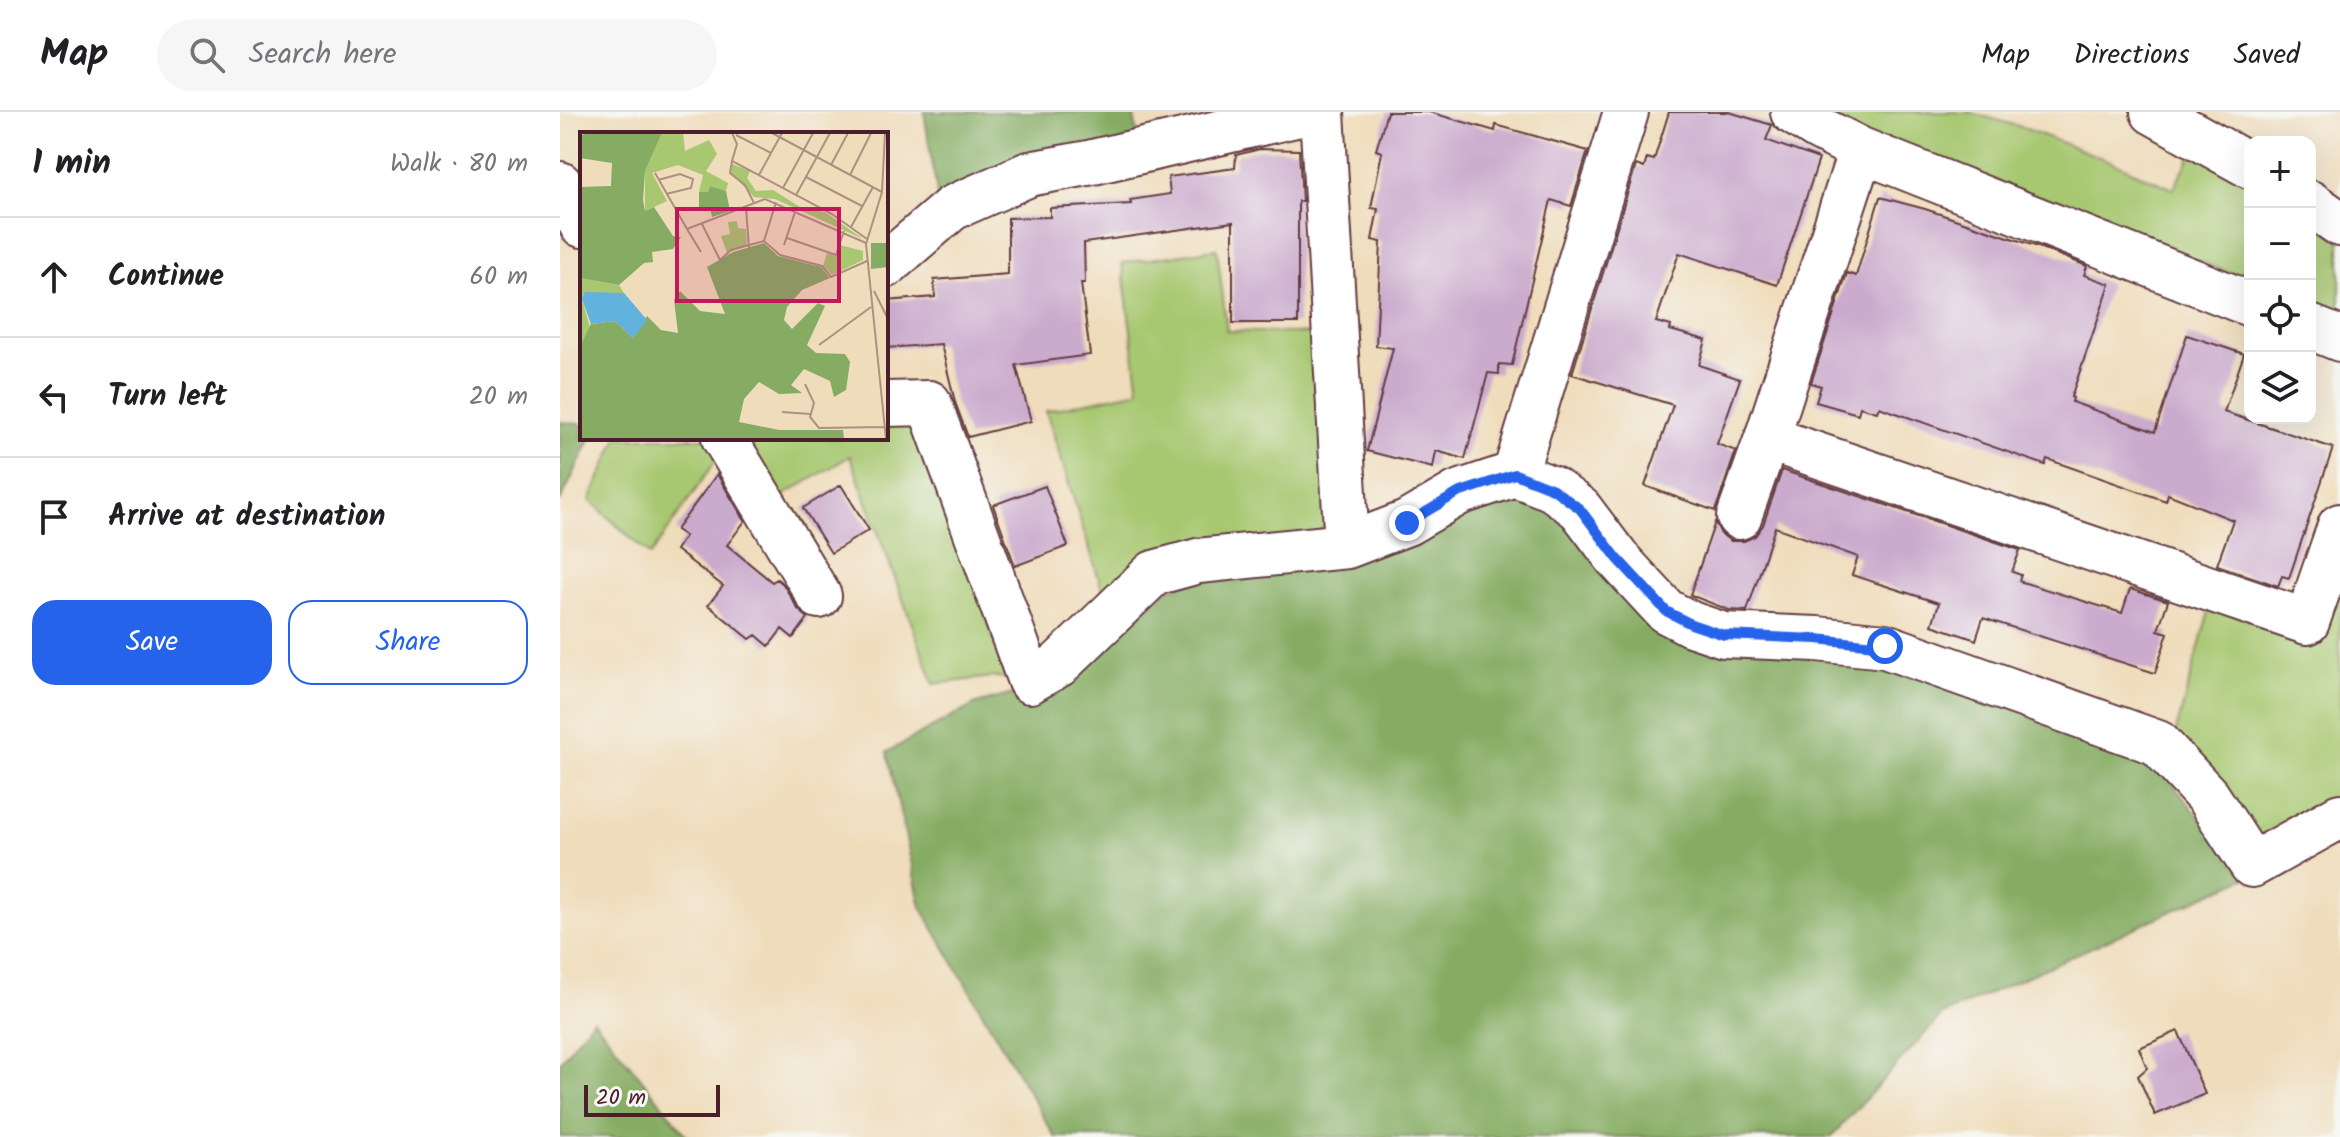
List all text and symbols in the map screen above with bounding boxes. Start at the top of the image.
search box [157,19,717,91]
text: Map [40,25,109,85]
text: Search here [249,31,396,79]
icon: search [185,33,229,77]
text: Map [1981,33,2030,78]
text: Directions [2074,33,2190,78]
text: Saved [2234,33,2300,78]
inset map [580,132,888,440]
map controls [2244,136,2316,424]
button: + [2244,136,2316,208]
text: 1 min [32,137,111,191]
text: Walk · 80 m [390,143,528,185]
button: − [2244,208,2316,280]
text: Continue [108,253,224,301]
icon: ahead [32,255,76,299]
text: 60 m [469,256,528,298]
button: locate [2244,280,2316,352]
button: layers [2244,352,2316,424]
text: Turn left [108,373,227,421]
icon: left [32,375,76,419]
text: 20 m [469,376,528,418]
text: Arrive at destination [108,493,385,541]
icon: arrive [32,495,76,539]
route end [1389,505,1425,541]
button: Save [32,600,272,685]
button: Share [288,600,528,685]
route start [1867,628,1903,664]
scale bar [584,1081,720,1117]
text: 20 m [596,1081,646,1116]

